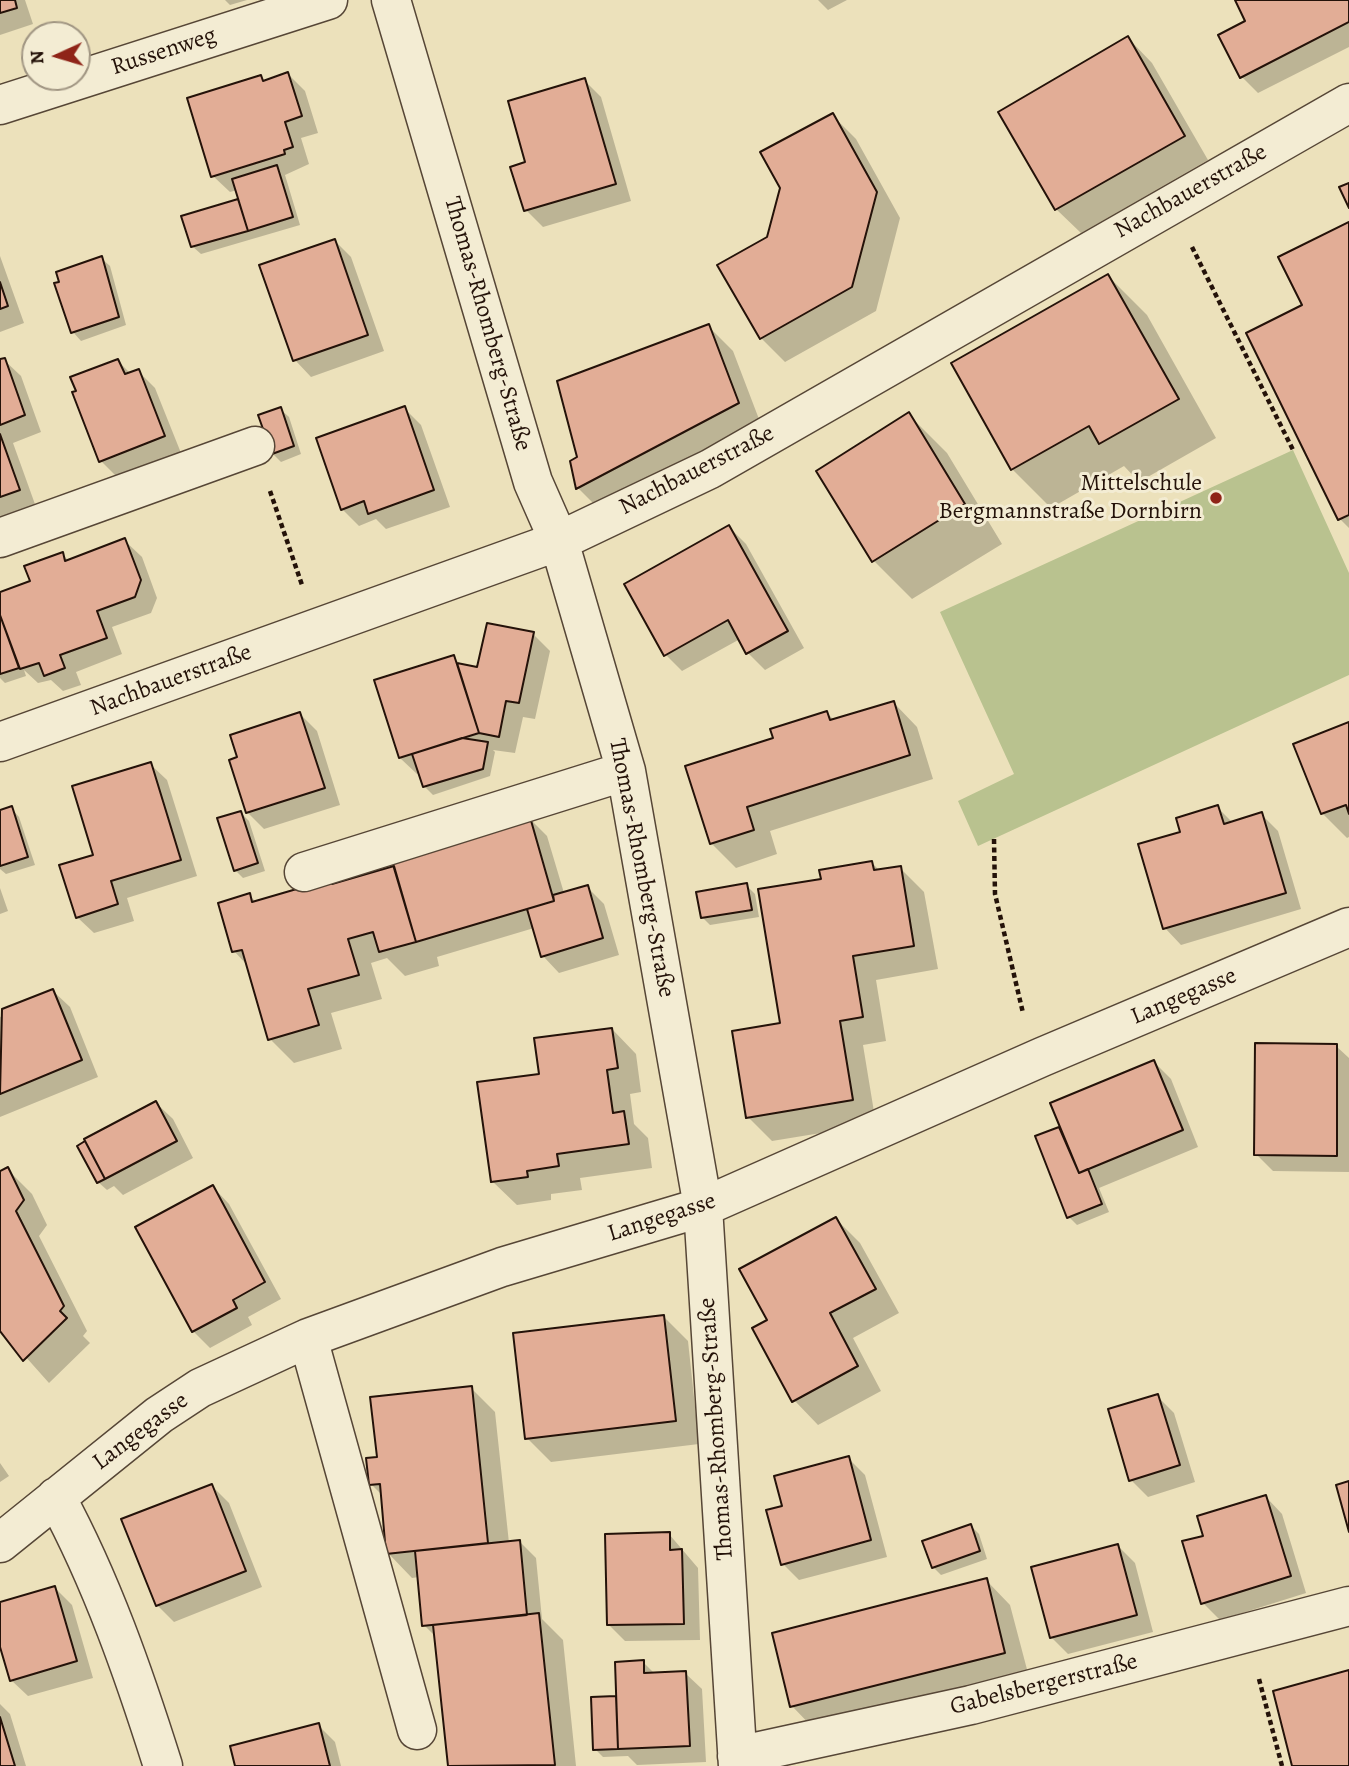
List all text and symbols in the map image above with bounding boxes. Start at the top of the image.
north arrow [21,21,91,91]
street label: Russenweg [108,22,220,82]
text: N [24,50,50,65]
street label: Nachbauerstraße [1110,138,1272,246]
street label: Thomas-Rhomberg-Straße [437,194,537,454]
street label: Nachbauerstraße [615,420,779,522]
place label: Mittelschule Bergmannstraße Dornbirn [939,470,1202,526]
marker: Mittelschule Bergmannstraße Dornbirn [1208,490,1224,506]
street label: Nachbauerstraße [86,638,256,724]
street label: Thomas-Rhomberg-Straße [602,736,680,1000]
street label: Langegasse [1127,962,1241,1032]
street label: Langegasse [604,1187,720,1249]
street label: Thomas-Rhomberg-Straße [693,1297,741,1561]
street label: Langegasse [88,1387,194,1477]
street label: Gabelsbergerstraße [947,1648,1141,1722]

